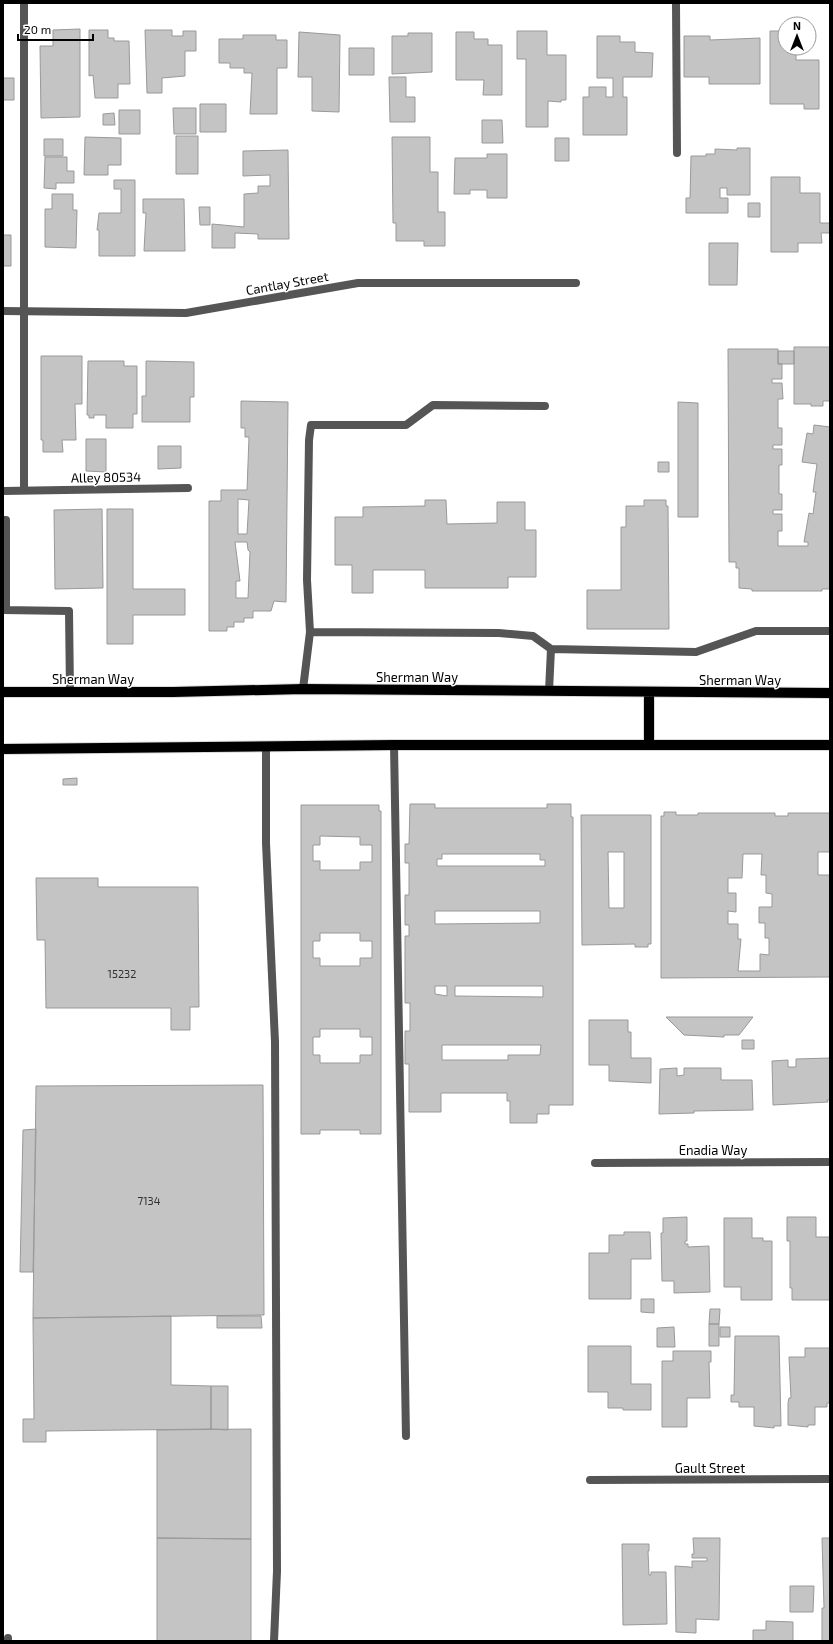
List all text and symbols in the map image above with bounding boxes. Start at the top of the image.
scale bar [18,16,93,42]
north arrow [777,16,817,56]
text: N [793,19,801,32]
text: 20 m [24,22,51,36]
street label: Cantlay Street [244,268,330,298]
street label: Alley 80534 [71,468,141,486]
street label: Sherman Way [376,669,458,685]
street label: Sherman Way [52,671,134,687]
street label: Sherman Way [699,672,781,688]
house number: 15232 [108,967,136,980]
street label: Enadia Way [679,1142,747,1158]
house number: 7134 [138,1194,161,1207]
street label: Gault Street [675,1460,745,1476]

